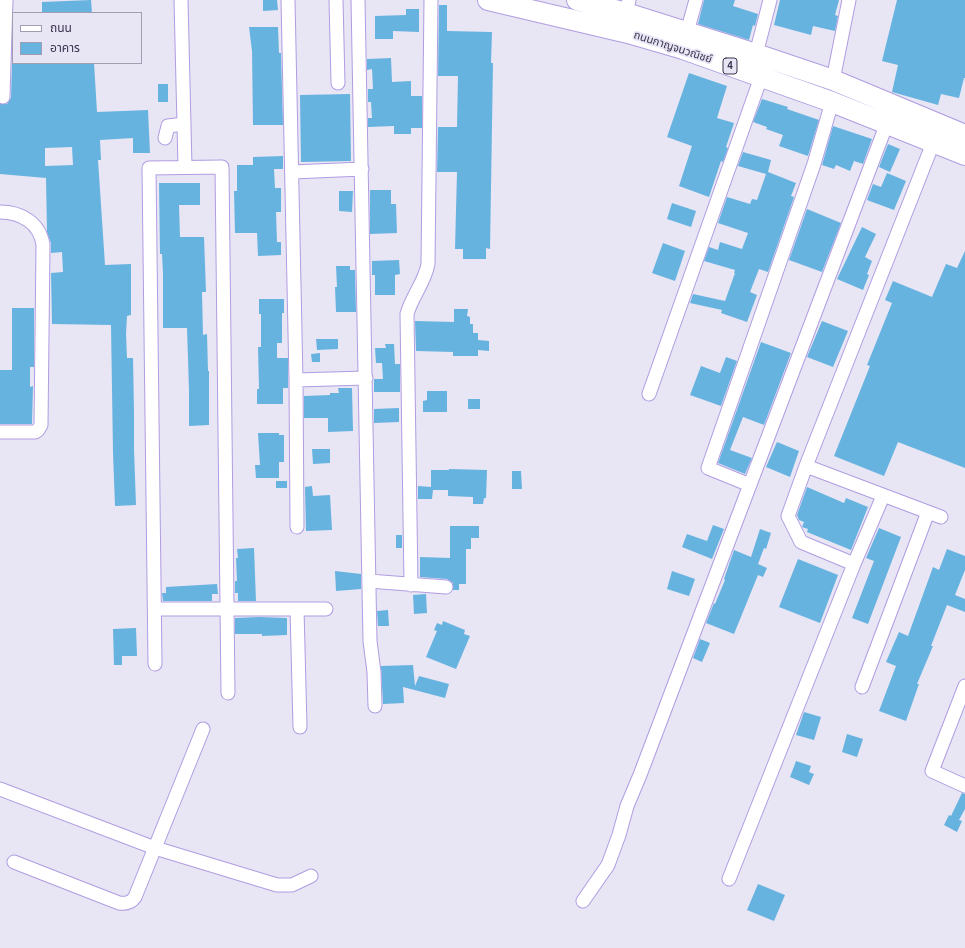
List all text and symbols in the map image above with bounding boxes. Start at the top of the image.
legend [12,12,142,64]
text: ถนน [50,21,72,34]
street label: ถนนกาญจนวณิชย์ [632,28,714,66]
text: อาคาร [50,41,80,54]
road number: 4 [723,58,737,74]

